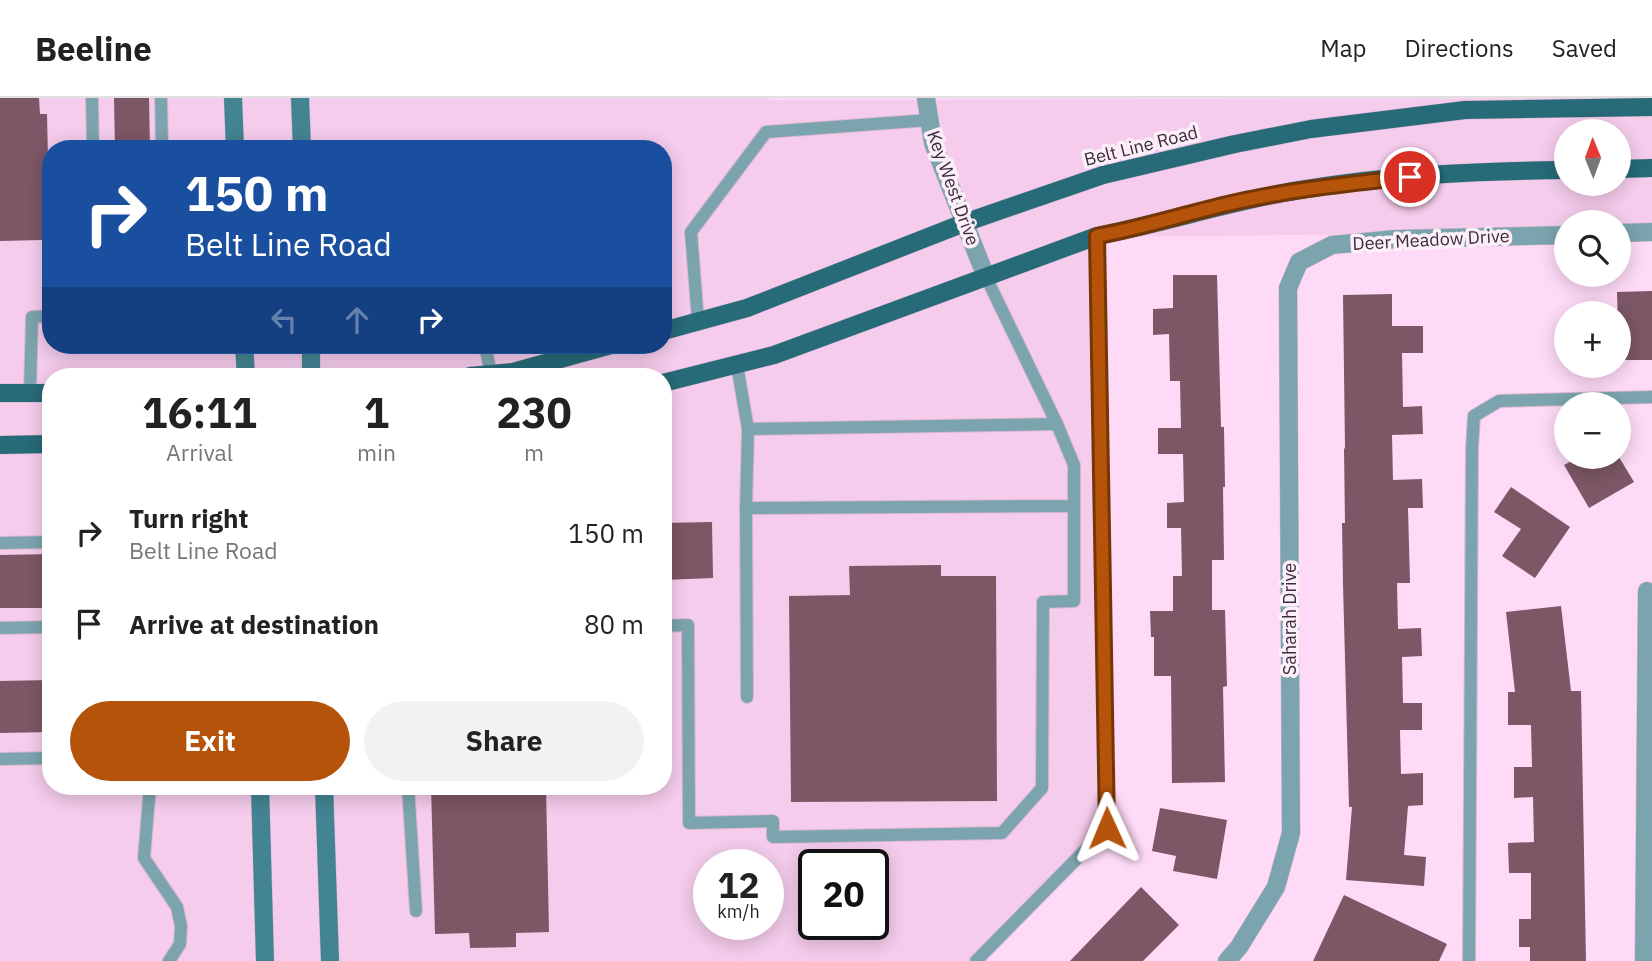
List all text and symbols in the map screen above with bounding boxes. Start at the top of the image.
text: Beeline [35,27,152,70]
text: Map [1320,32,1366,64]
text: Directions [1404,32,1514,64]
text: Saved [1552,32,1617,64]
north arrow [1554,119,1631,196]
map controls [1554,119,1631,469]
street label: Belt Line Road [1082,120,1200,171]
street label: Key West Drive [922,127,985,249]
pin [1380,147,1440,207]
icon: arrive [1391,158,1429,196]
text: 150 m [185,161,329,224]
icon: right [70,168,161,259]
button: search [1554,210,1631,287]
text: Belt Line Road [185,223,392,265]
street label: Deer Meadow Drive [1352,224,1510,255]
icon: left [265,301,303,339]
icon: ahead [338,301,376,339]
icon: right [411,301,449,339]
button: + [1554,301,1631,378]
text: 16:11 [142,385,257,440]
text: 1 [364,385,389,440]
text: 230 [496,385,572,440]
button: − [1554,392,1631,469]
text: Arrival [166,437,233,467]
text: min [357,437,396,467]
text: m [524,437,544,467]
text: Turn right [129,501,248,535]
icon: right [70,514,108,552]
text: 150 m [568,516,644,550]
text: Belt Line Road [129,535,278,565]
street label: Saharah Drive [1278,563,1301,675]
icon: arrive [70,605,108,643]
text: Arrive at destination [129,607,379,641]
text: 80 m [584,607,644,641]
button: Exit [70,701,350,781]
button: Share [364,701,644,781]
position arrow [1070,791,1144,865]
speed limit sign: 20 [798,849,889,940]
text: 12 [717,862,760,908]
text: km/h [717,900,760,923]

